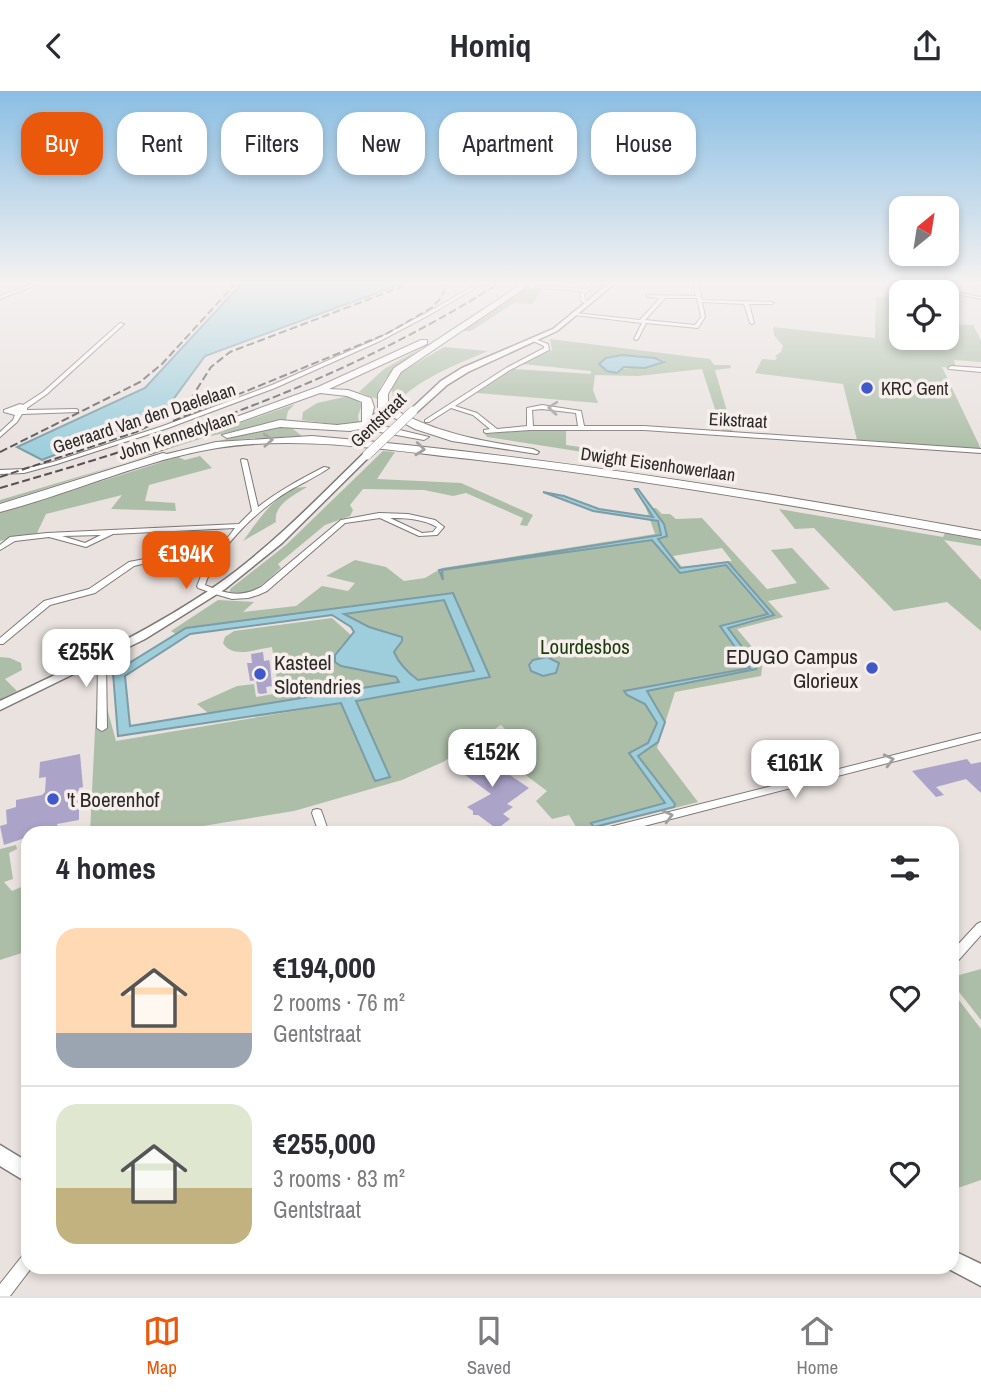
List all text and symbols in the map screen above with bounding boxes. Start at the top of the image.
text: Homiq [450,24,531,67]
icon: back [35,27,73,65]
icon: share [908,27,946,65]
chip: Buy [21,112,103,175]
chip: Rent [117,112,207,175]
chip: Filters [221,112,323,175]
chip: New [337,112,425,175]
chip: Apartment [439,112,577,175]
chip: House [591,112,696,175]
north arrow [889,196,959,266]
map controls [889,196,959,350]
button: locate [889,280,959,350]
place label: KRC Gent [881,376,948,401]
street label: Geeraard Van den Daelelaan [49,377,239,459]
marker: KRC Gent [859,380,875,396]
street label: Gentstraat [345,387,411,453]
one-way arrow [547,401,558,416]
street label: John Kennedylaan [115,404,239,466]
street label: Eikstraat [708,406,768,434]
one-way arrow [263,432,274,447]
one-way arrow [414,441,425,456]
street label: Dwight Eisenhowerlaan [579,441,737,487]
pin: €194K [137,531,235,591]
text: €194K [158,538,214,569]
pin: €255K [37,629,135,689]
park label: Lourdesbos [540,632,630,661]
text: €255K [58,636,114,667]
place label: EDUGO Campus Glorieux [726,642,858,695]
place label: Kasteel Slotendries [274,648,361,701]
marker: EDUGO Campus Glorieux [864,660,880,676]
marker: Kasteel Slotendries [252,666,268,682]
pin: €152K [443,729,541,789]
text: €152K [464,736,520,767]
pin: €161K [746,741,844,800]
text: €161K [767,747,823,778]
one-way arrow [882,754,894,768]
place label: 't Boerenhof [67,785,160,814]
marker: 't Boerenhof [45,791,61,807]
one-way arrow [662,810,674,824]
text: 4 homes [56,848,156,888]
icon: filters [886,849,924,887]
text: €194,000 [273,947,376,987]
icon: home [112,956,196,1040]
icon: heart [886,979,924,1017]
text: 2 rooms · 76 m² [273,987,405,1018]
text: Gentstraat [273,1018,361,1049]
text: €255,000 [273,1123,376,1163]
icon: home [112,1132,196,1216]
icon: heart [886,1155,924,1193]
text: 3 rooms · 83 m² [273,1163,405,1194]
text: Gentstraat [273,1194,361,1225]
tab: Map [143,1312,181,1380]
tab: Saved [467,1312,511,1380]
tab: Home [797,1312,838,1380]

